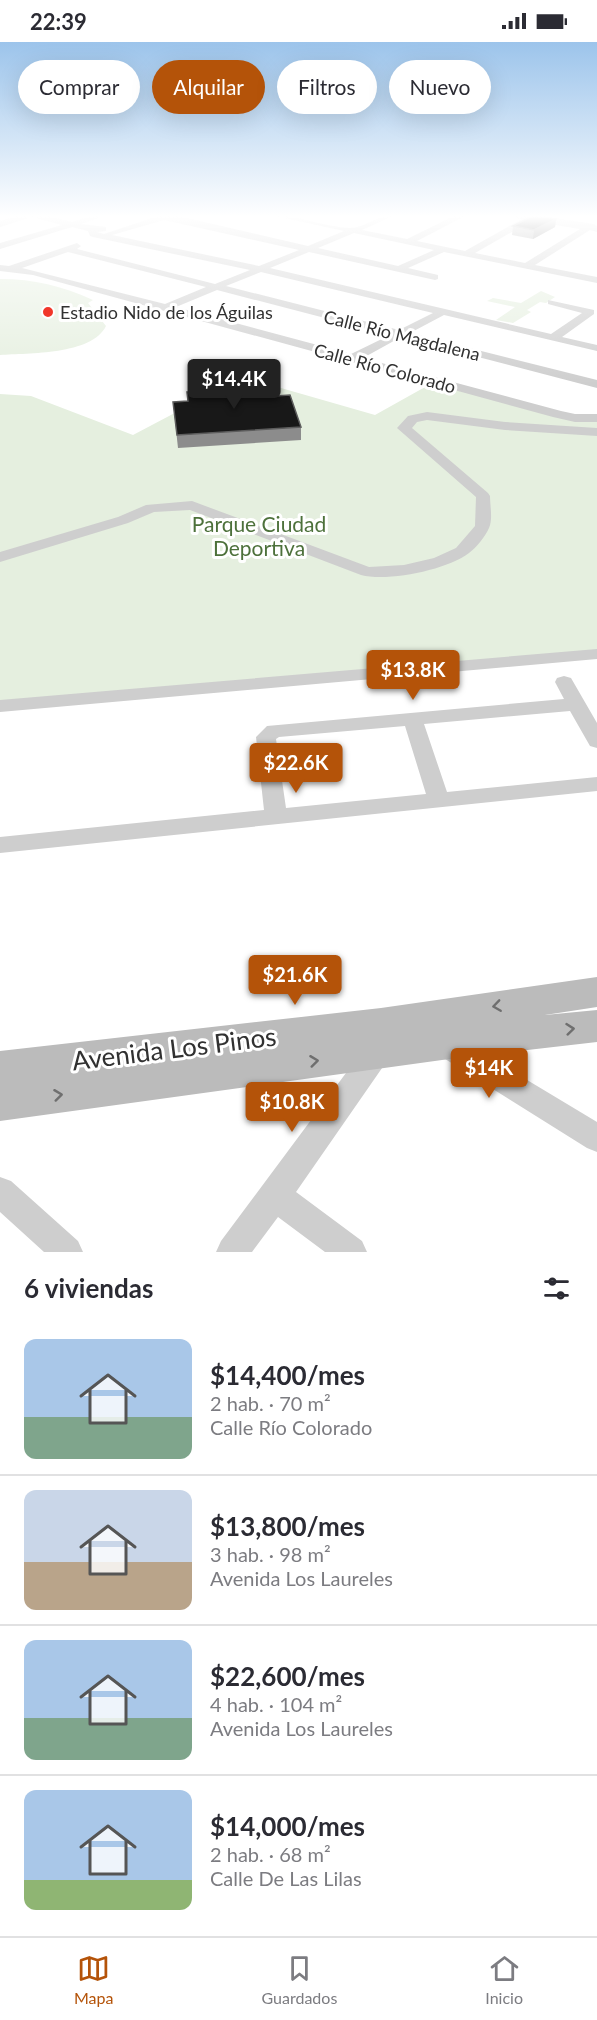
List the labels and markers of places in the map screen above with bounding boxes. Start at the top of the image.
place label: Estadio Nido de los Águilas [60,301,273,323]
marker: Estadio Nido de los Águilas [41,305,55,319]
pin: $14.4K [185,359,283,410]
pin: $13.8K [364,650,462,701]
pin: $22.6K [247,743,345,794]
pin: $21.6K [246,955,344,1006]
pin: $14K [453,1048,525,1099]
pin: $10.8K [243,1082,341,1133]

